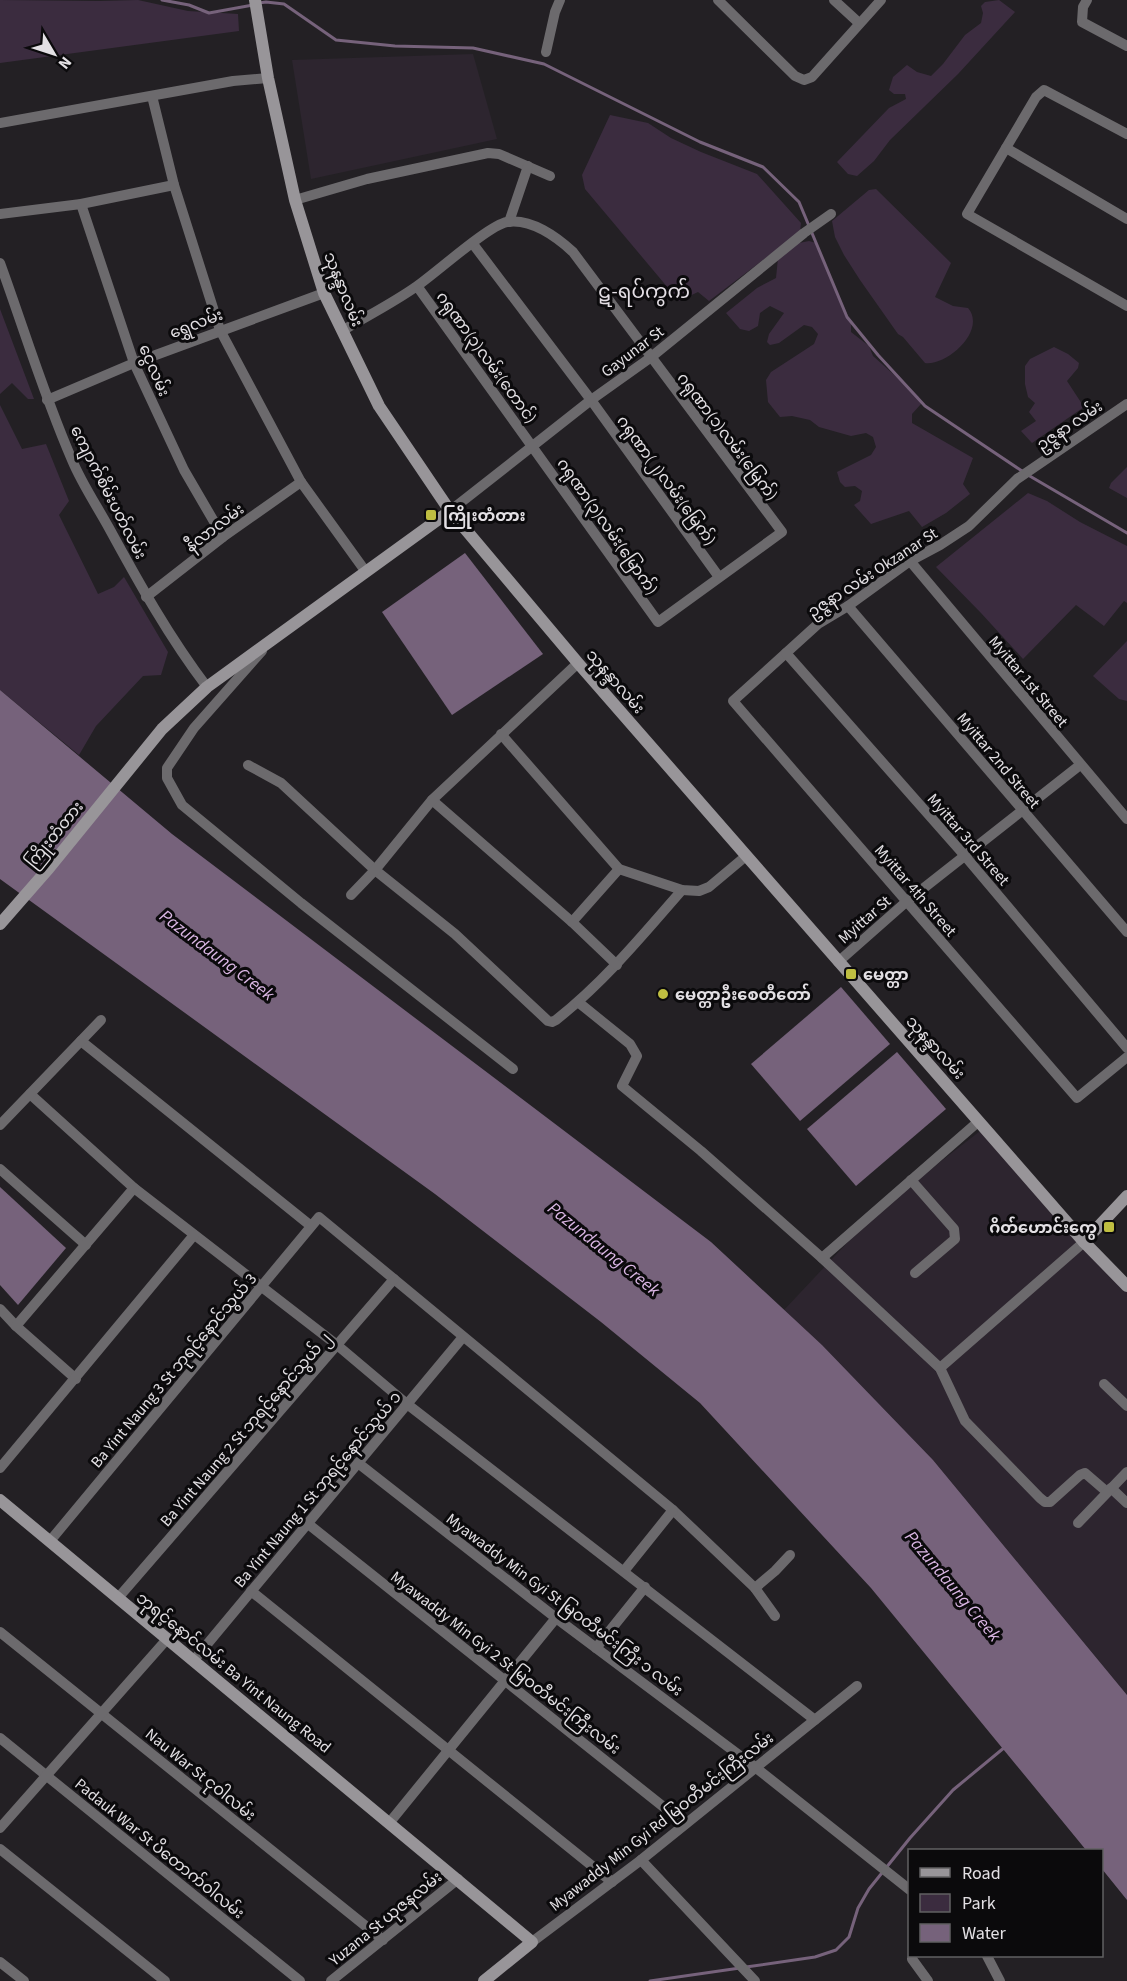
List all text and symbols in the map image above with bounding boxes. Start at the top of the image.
north arrow [24,24,84,84]
text: N [53,52,77,74]
street label: သုနန္ဒာလမ်း [315,248,369,331]
district label: ဋ-ရပ်ကွက် [598,277,690,307]
street label: ဂရုဏာ(၃)လမ်း(တောင်) [428,287,542,430]
street label: ရွှေလမ်း [166,303,227,346]
street label: Gayunar St [597,321,669,383]
street label: ငွေလမ်း [131,341,176,401]
street label: ဂရုဏာ(၁)လမ်း(မြေက်) [669,367,783,507]
street label: ဥဇ္ဇနာ လမ်း [1032,395,1108,458]
street label: ဂရုဏာ(၂)လမ်း(မြေက်) [609,411,722,552]
street label: ကျောက်စိမ်းပတ်လမ်း [63,421,152,564]
street label: ဂရုဏာ(၃)လမ်း(မြောက်) [549,453,664,601]
street label: နီလာလမ်း [180,498,250,559]
place label: ကြိုးတံတား [443,505,526,529]
marker: ကြိုးတံတား [424,508,438,522]
street label: ဥဇ္ဇနာ လမ်း Okzanar St [803,521,944,625]
street label: Myittar 1st Street [983,631,1073,732]
street label: သုနန္ဒာလမ်း [579,644,650,721]
street label: Myittar 2nd Street [952,708,1045,814]
street label: Myittar 3rd Street [922,789,1015,891]
street label: ကြိုးတံတား [20,796,90,874]
street label: Myittar 4th Street [869,840,962,942]
street label: Myittar St [833,890,896,949]
water label: Pazundaung Creek [154,904,280,1007]
place label: မေတ္တာ [863,964,909,988]
marker: မေတ္တာ [844,967,858,981]
place label: မေတ္တာဦးစေတီတော် [675,983,811,1008]
marker: မေတ္တာဦးစေတီတော် [656,987,670,1001]
street label: သုနန္ဒာလမ်း [898,1010,971,1086]
water label: Pazundaung Creek [542,1196,666,1303]
place label: ဂိတ်ဟောင်းကွေ [989,1216,1097,1240]
marker: ဂိတ်ဟောင်းကွေ [1102,1220,1116,1234]
street label: Ba Yint Naung 3 St ဘုရင့်နောင်သွယ် 3 [85,1268,264,1475]
street label: Ba Yint Naung 2 St ဘုရင့်နောင်သွယ် ၂ [154,1327,339,1533]
street label: Ba Yint Naung 1 St ဘုရင့်နောင်သွယ် ၁ [228,1386,409,1594]
street label: Myawaddy Min Gyi St မြဝတီမင်းကြီး ၁ လမ်း [440,1508,688,1703]
water label: Pazundaung Creek [899,1525,1007,1648]
street label: Myawaddy Min Gyi 2 St မြဝတီမင်းကြီးလမ်း [385,1565,626,1761]
street label: ဘုရင့်နောင်လမ်း Ba Yint Naung Road [129,1586,336,1761]
street label: Nau War St ငုဝါလမ်း [139,1723,261,1828]
street label: Myawaddy Min Gyi Rd မြဝတီမင်းကြီးလမ်း [544,1726,780,1918]
street label: Padauk War St ပိတောက်ဝါလမ်း [70,1773,249,1924]
legend [908,1849,1103,1957]
text: Road [962,1861,1001,1886]
street label: Yuzana St ယုဇနလမ်း [323,1866,449,1974]
text: Park [962,1891,996,1916]
text: Water [962,1921,1006,1946]

